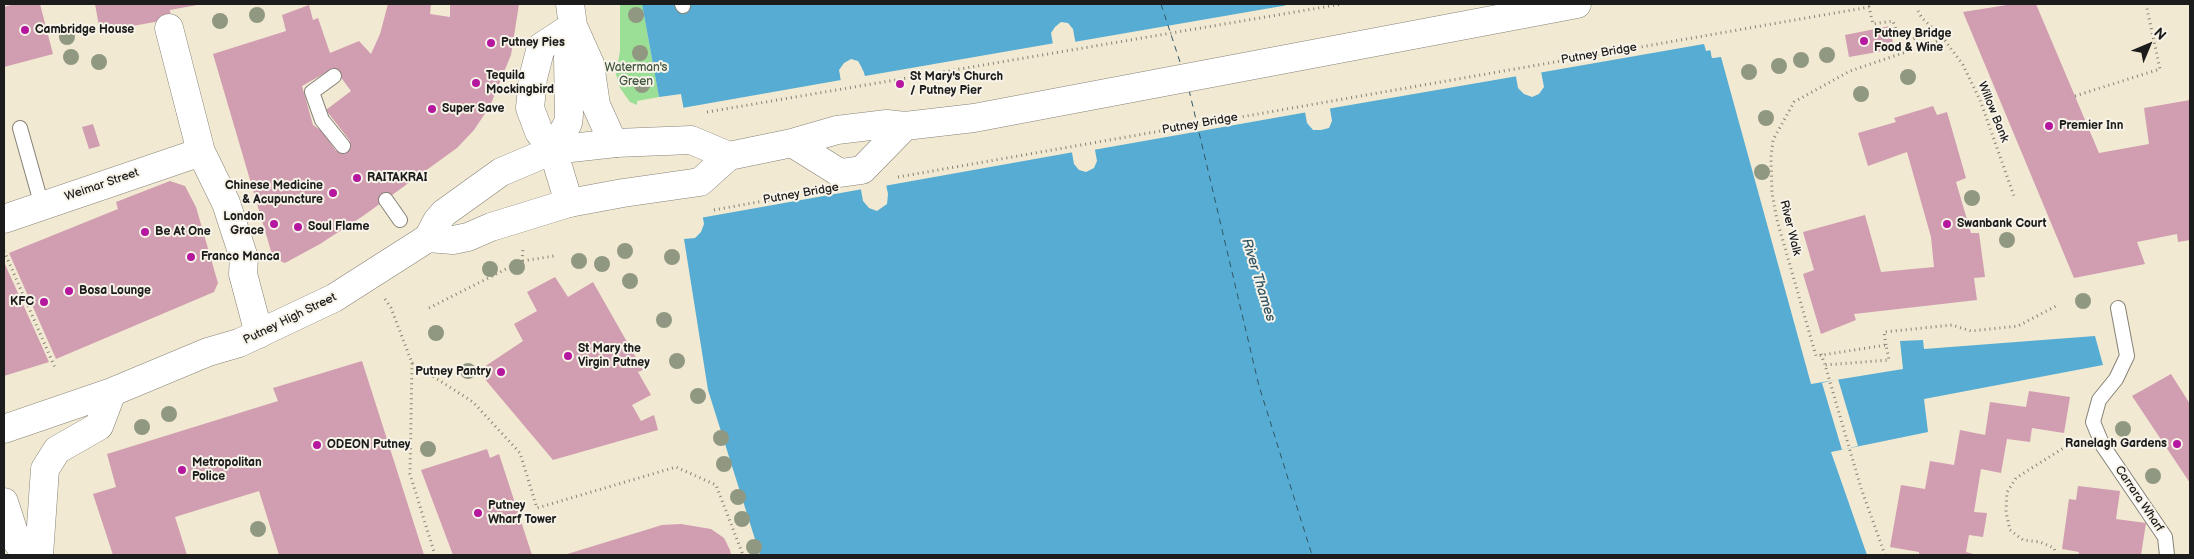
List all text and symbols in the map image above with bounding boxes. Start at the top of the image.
north arrow [2124,20,2174,70]
place label: Cambridge House [35,23,134,37]
marker: Cambridge House [19,24,31,36]
text: N [2150,24,2170,44]
place label: Putney Bridge Food & Wine [1874,27,1951,55]
marker: Putney Bridge Food & Wine [1858,35,1870,47]
place label: Putney Pies [501,36,565,50]
marker: Putney Pies [485,37,497,49]
street label: Putney Bridge [1560,40,1638,68]
park label: Waterman's Green [605,61,667,89]
place label: Tequila Mockingbird [486,69,554,97]
place label: St Mary's Church / Putney Pier [910,70,1003,98]
marker: Tequila Mockingbird [470,77,482,89]
marker: St Mary's Church / Putney Pier [894,78,906,90]
street label: Willow Bank [1974,80,2012,144]
place label: Super Save [442,102,504,116]
marker: Super Save [426,103,438,115]
street label: Putney Bridge [1161,110,1239,138]
place label: Premier Inn [2059,119,2123,133]
marker: Premier Inn [2043,120,2055,132]
street label: Weimar Street [63,166,141,204]
place label: RAITAKRAI [367,171,427,185]
marker: RAITAKRAI [351,172,363,184]
place label: Chinese Medicine & Acupuncture [225,179,323,207]
street label: Putney Bridge [762,180,840,208]
marker: Chinese Medicine & Acupuncture [327,187,339,199]
street label: River Walk [1776,199,1804,257]
place label: London Grace [223,210,264,238]
place label: Swanbank Court [1957,217,2046,231]
marker: London Grace [268,218,280,230]
marker: Swanbank Court [1941,218,1953,230]
place label: Soul Flame [308,220,369,234]
marker: Soul Flame [292,221,304,233]
place label: Be At One [155,225,211,239]
marker: Be At One [139,226,151,238]
water label: River Thames [1237,236,1279,324]
place label: Franco Manca [201,250,280,264]
marker: Franco Manca [185,251,197,263]
place label: Bosa Lounge [79,284,151,298]
marker: Bosa Lounge [63,285,75,297]
street label: Putney High Street [241,290,339,348]
place label: KFC [10,295,34,309]
marker: KFC [38,296,50,308]
place label: St Mary the Virgin Putney [578,342,650,370]
marker: St Mary the Virgin Putney [562,350,574,362]
place label: Putney Pantry [415,365,491,379]
marker: Putney Pantry [495,366,507,378]
place label: Ranelagh Gardens [2065,437,2167,451]
place label: ODEON Putney [327,438,410,452]
marker: Ranelagh Gardens [2171,438,2183,450]
marker: ODEON Putney [311,439,323,451]
place label: Metropolitan Police [192,456,262,484]
street label: Carrara Wharf [2112,463,2166,535]
marker: Metropolitan Police [176,464,188,476]
place label: Putney Wharf Tower [488,499,556,527]
marker: Putney Wharf Tower [472,507,484,519]

